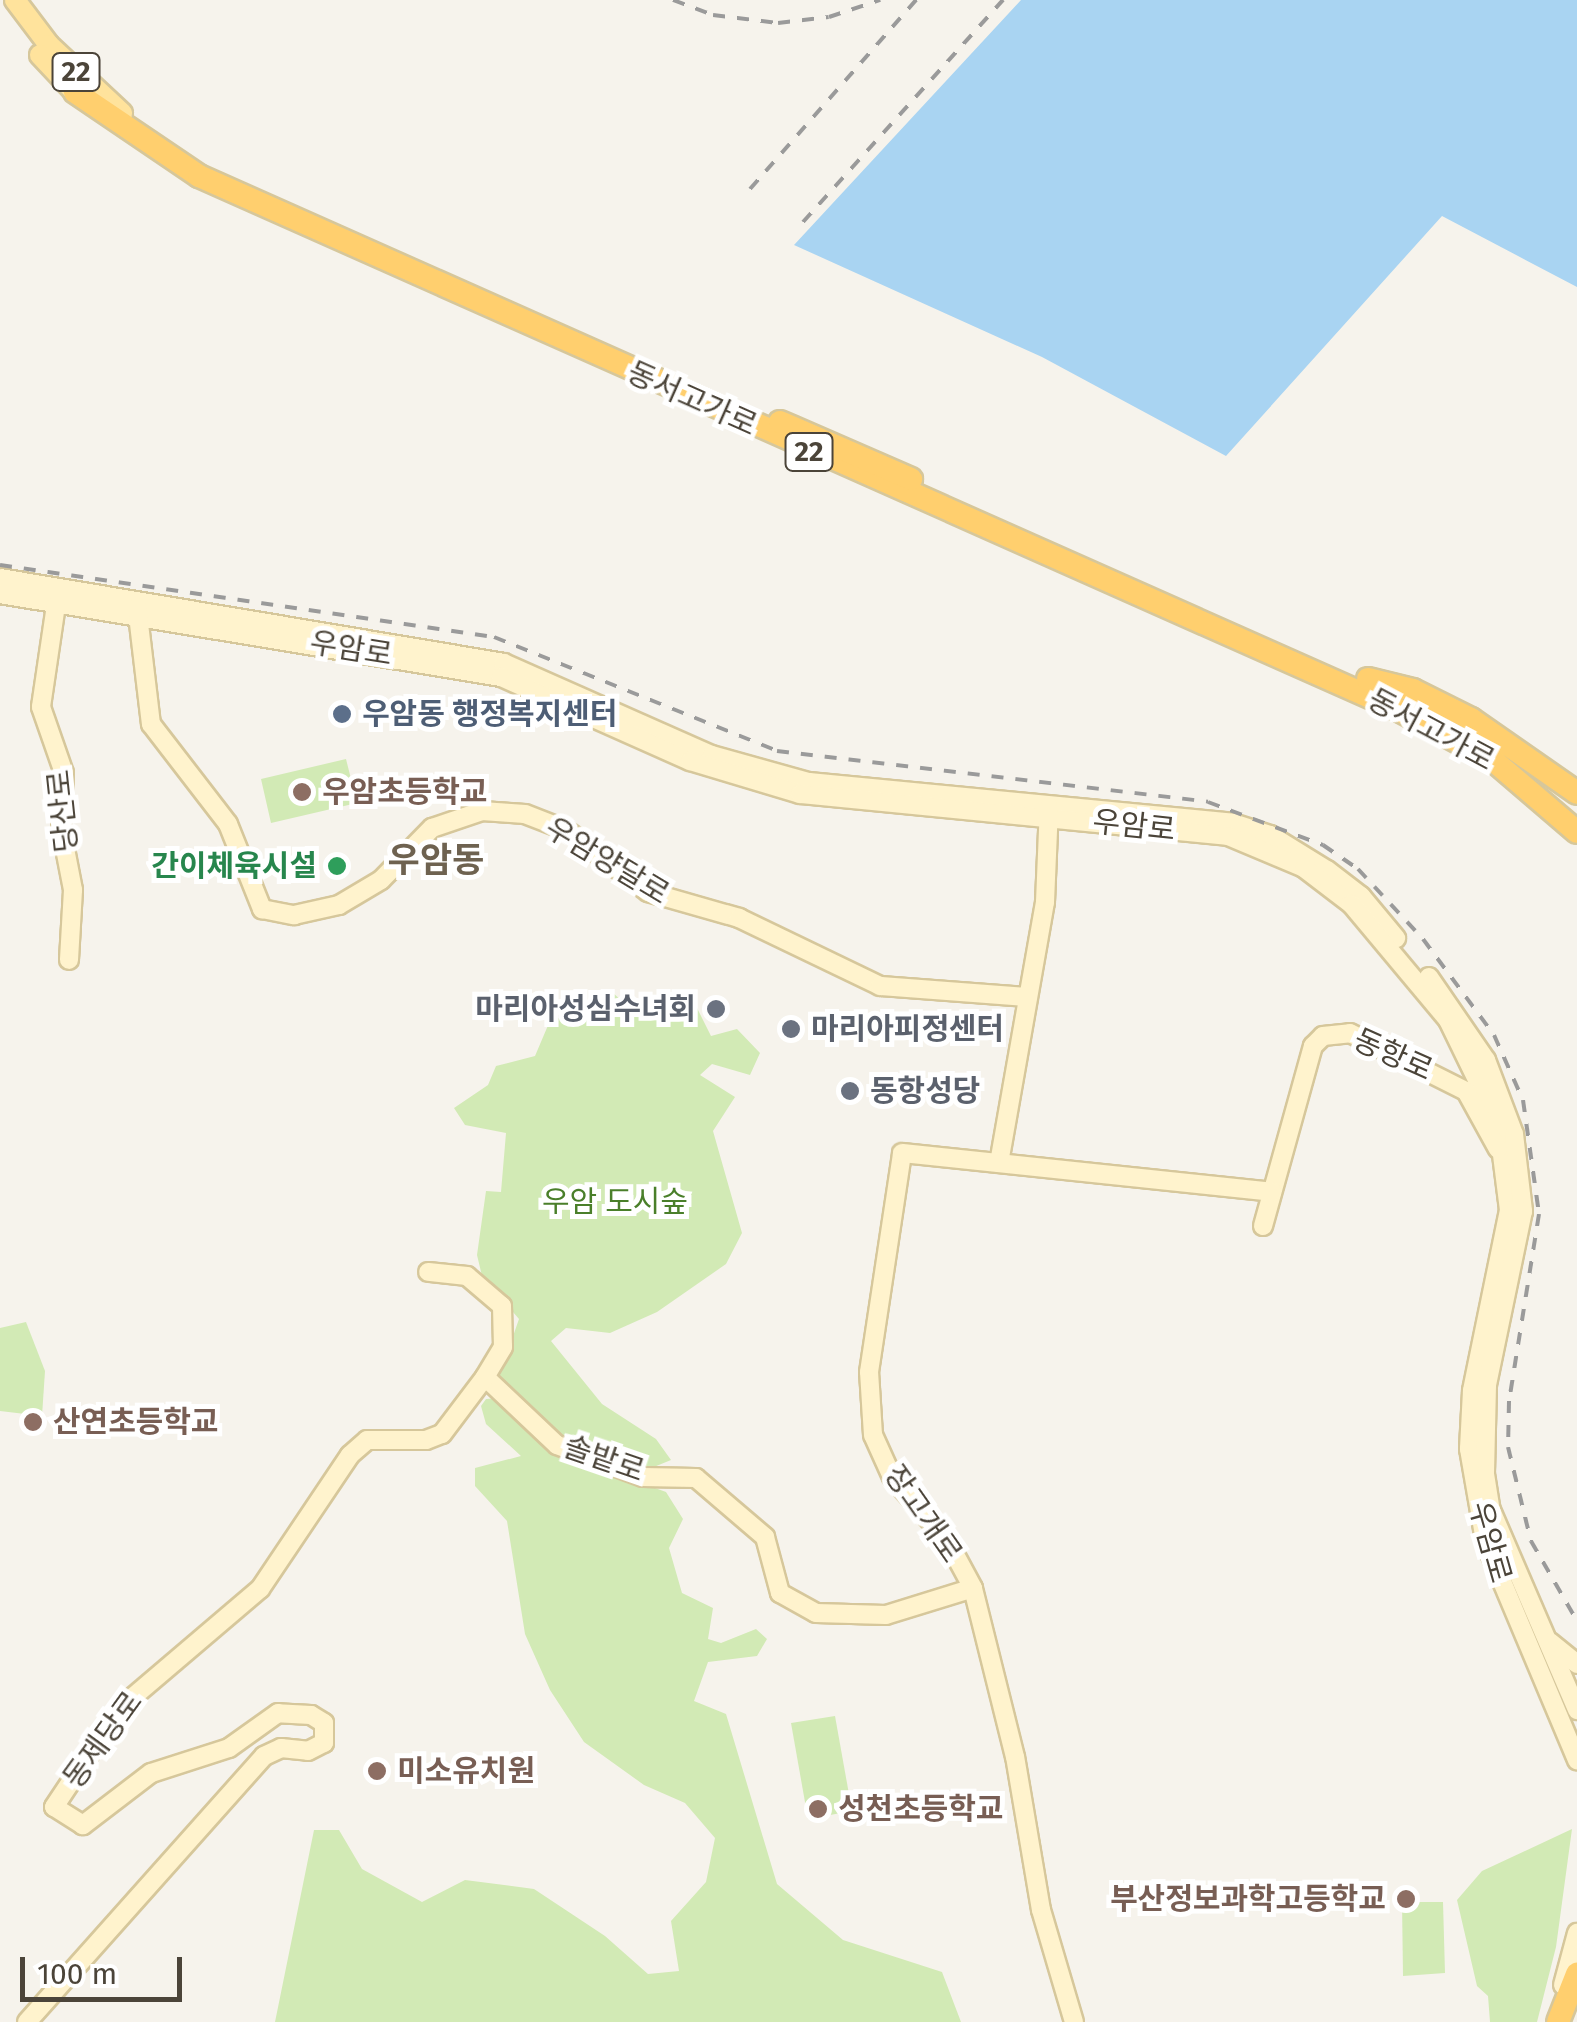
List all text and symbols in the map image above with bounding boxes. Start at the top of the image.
road number: 22 [51,49,101,95]
street label: 동서고가로 [622,354,762,444]
road number: 22 [784,429,834,475]
street label: 우암로 [307,625,395,673]
street label: 동서고가로 [1362,682,1500,778]
place label: 우암동 행정복지센터 [362,696,618,732]
marker: 우암동 행정복지센터 [331,703,353,725]
street label: 당산로 [41,768,85,854]
place label: 우암초등학교 [322,774,488,810]
marker: 우암초등학교 [291,781,313,803]
street label: 우암로 [1091,804,1177,848]
street label: 우암양달로 [539,810,675,912]
district label: 우암동 [388,839,484,881]
place label: 간이체육시설 [151,848,317,884]
marker: 간이체육시설 [326,855,348,877]
place label: 마리아성심수녀회 [475,991,696,1027]
marker: 마리아성심수녀회 [705,998,727,1020]
place label: 마리아피정센터 [811,1011,1004,1047]
marker: 마리아피정센터 [780,1018,802,1040]
street label: 동항로 [1348,1022,1438,1088]
place label: 동항성당 [870,1073,980,1109]
marker: 동항성당 [839,1080,861,1102]
park label: 우암 도시숲 [542,1184,688,1220]
place label: 산연초등학교 [53,1404,219,1440]
marker: 산연초등학교 [22,1411,44,1433]
street label: 솔밭로 [559,1429,649,1489]
street label: 장고개로 [877,1458,969,1570]
street label: 우암로 [1461,1497,1519,1587]
street label: 동제당로 [56,1685,150,1795]
place label: 미소유치원 [397,1753,535,1789]
marker: 미소유치원 [366,1760,388,1782]
place label: 성천초등학교 [838,1791,1004,1827]
marker: 성천초등학교 [807,1798,829,1820]
place label: 부산정보과학고등학교 [1110,1881,1386,1917]
marker: 부산정보과학고등학교 [1395,1888,1417,1910]
scale bar [25,1937,188,1999]
text: 100 m [37,1956,117,1992]

